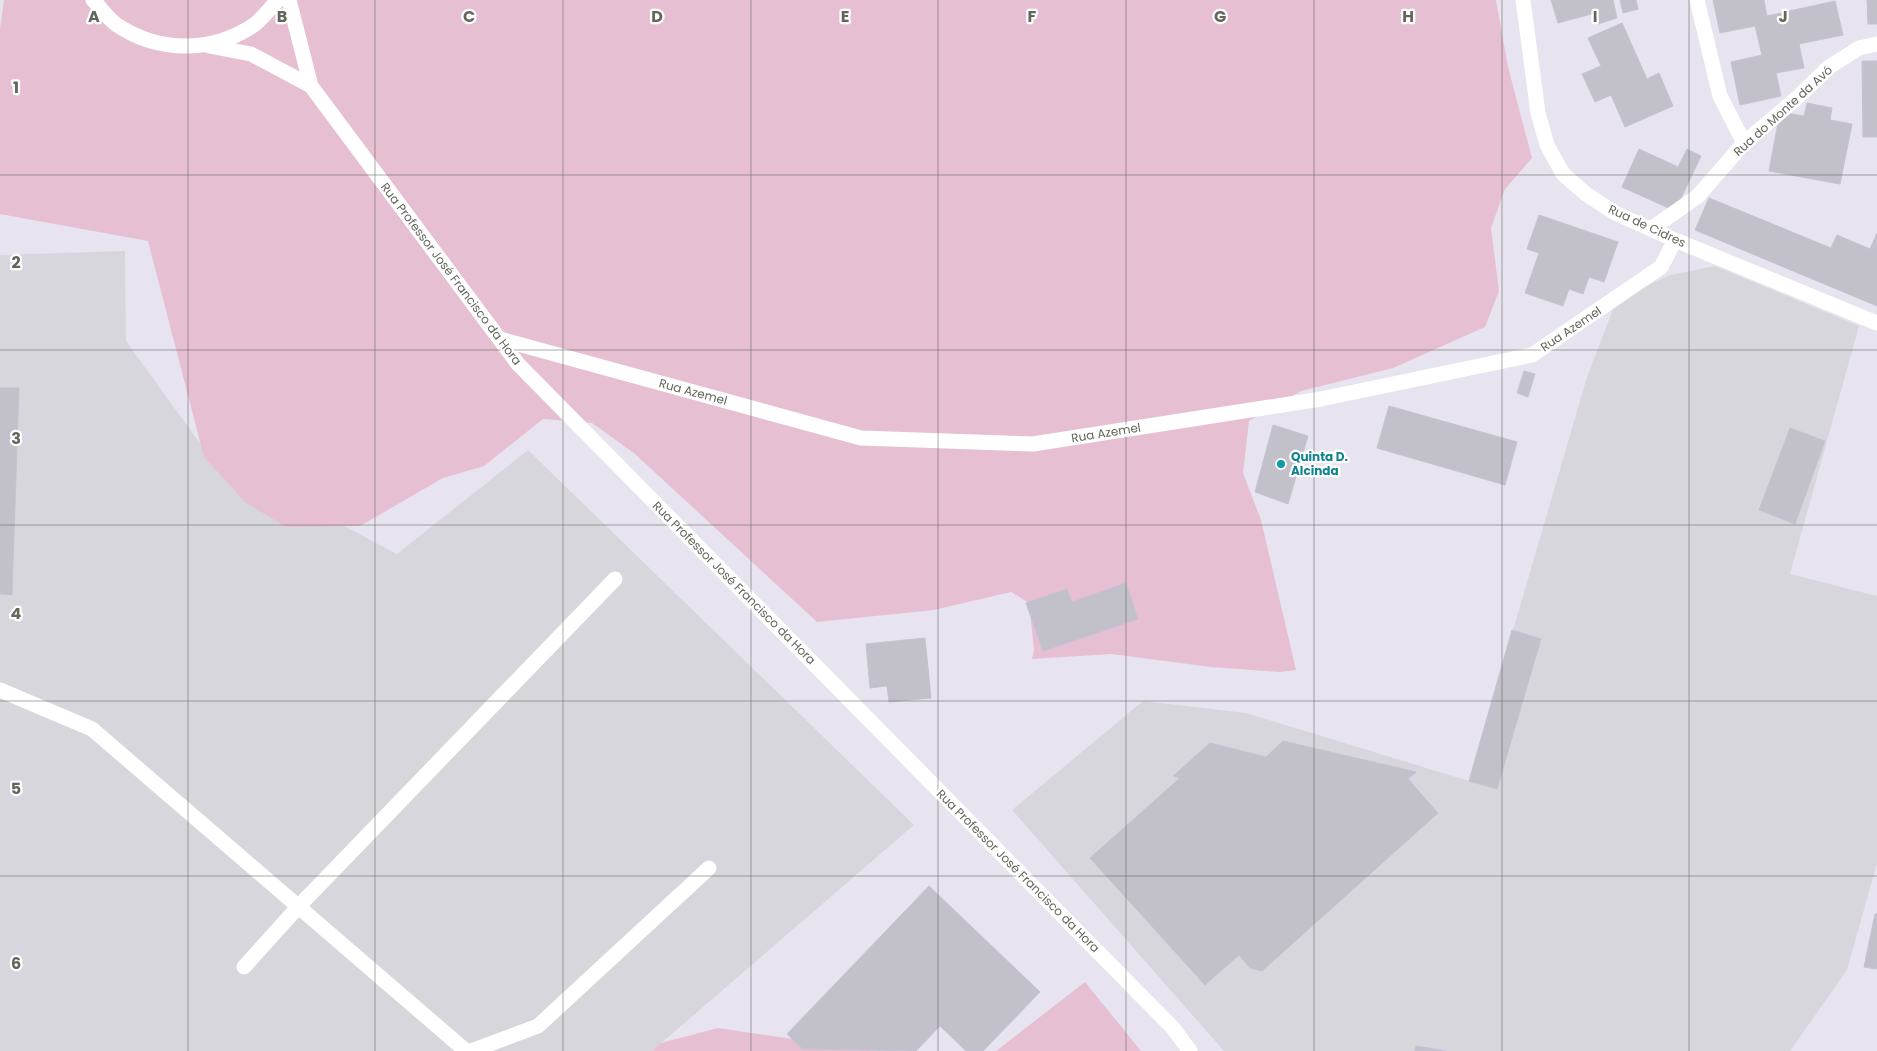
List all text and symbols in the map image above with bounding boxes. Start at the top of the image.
text: A [88,5,100,28]
text: B [277,5,287,28]
text: C [463,5,475,28]
text: D [651,5,663,28]
text: E [841,5,849,28]
text: F [1028,5,1037,28]
text: G [1214,5,1226,28]
text: H [1402,5,1414,28]
text: I [1593,5,1597,28]
text: J [1778,5,1788,28]
street label: Rua do Monte da Avó [1729,61,1836,160]
text: 1 [13,76,19,99]
street label: Rua Professor José Francisco da Hora [377,179,526,369]
street label: Rua de Cidres [1606,200,1689,251]
text: 2 [11,251,21,274]
street label: Rua Azemel [1537,302,1605,355]
street label: Rua Azemel [657,374,729,409]
street label: Rua Azemel [1070,419,1142,446]
text: 3 [11,427,21,450]
place label: Quinta D. Alcinda [1291,448,1348,479]
marker: Quinta D. Alcinda [1275,458,1287,470]
street label: Rua Professor José Francisco da Hora [649,497,820,668]
text: 4 [11,602,22,625]
text: 5 [11,777,21,800]
street label: Rua Professor José Francisco da Hora [933,785,1104,956]
text: 6 [11,952,21,975]

